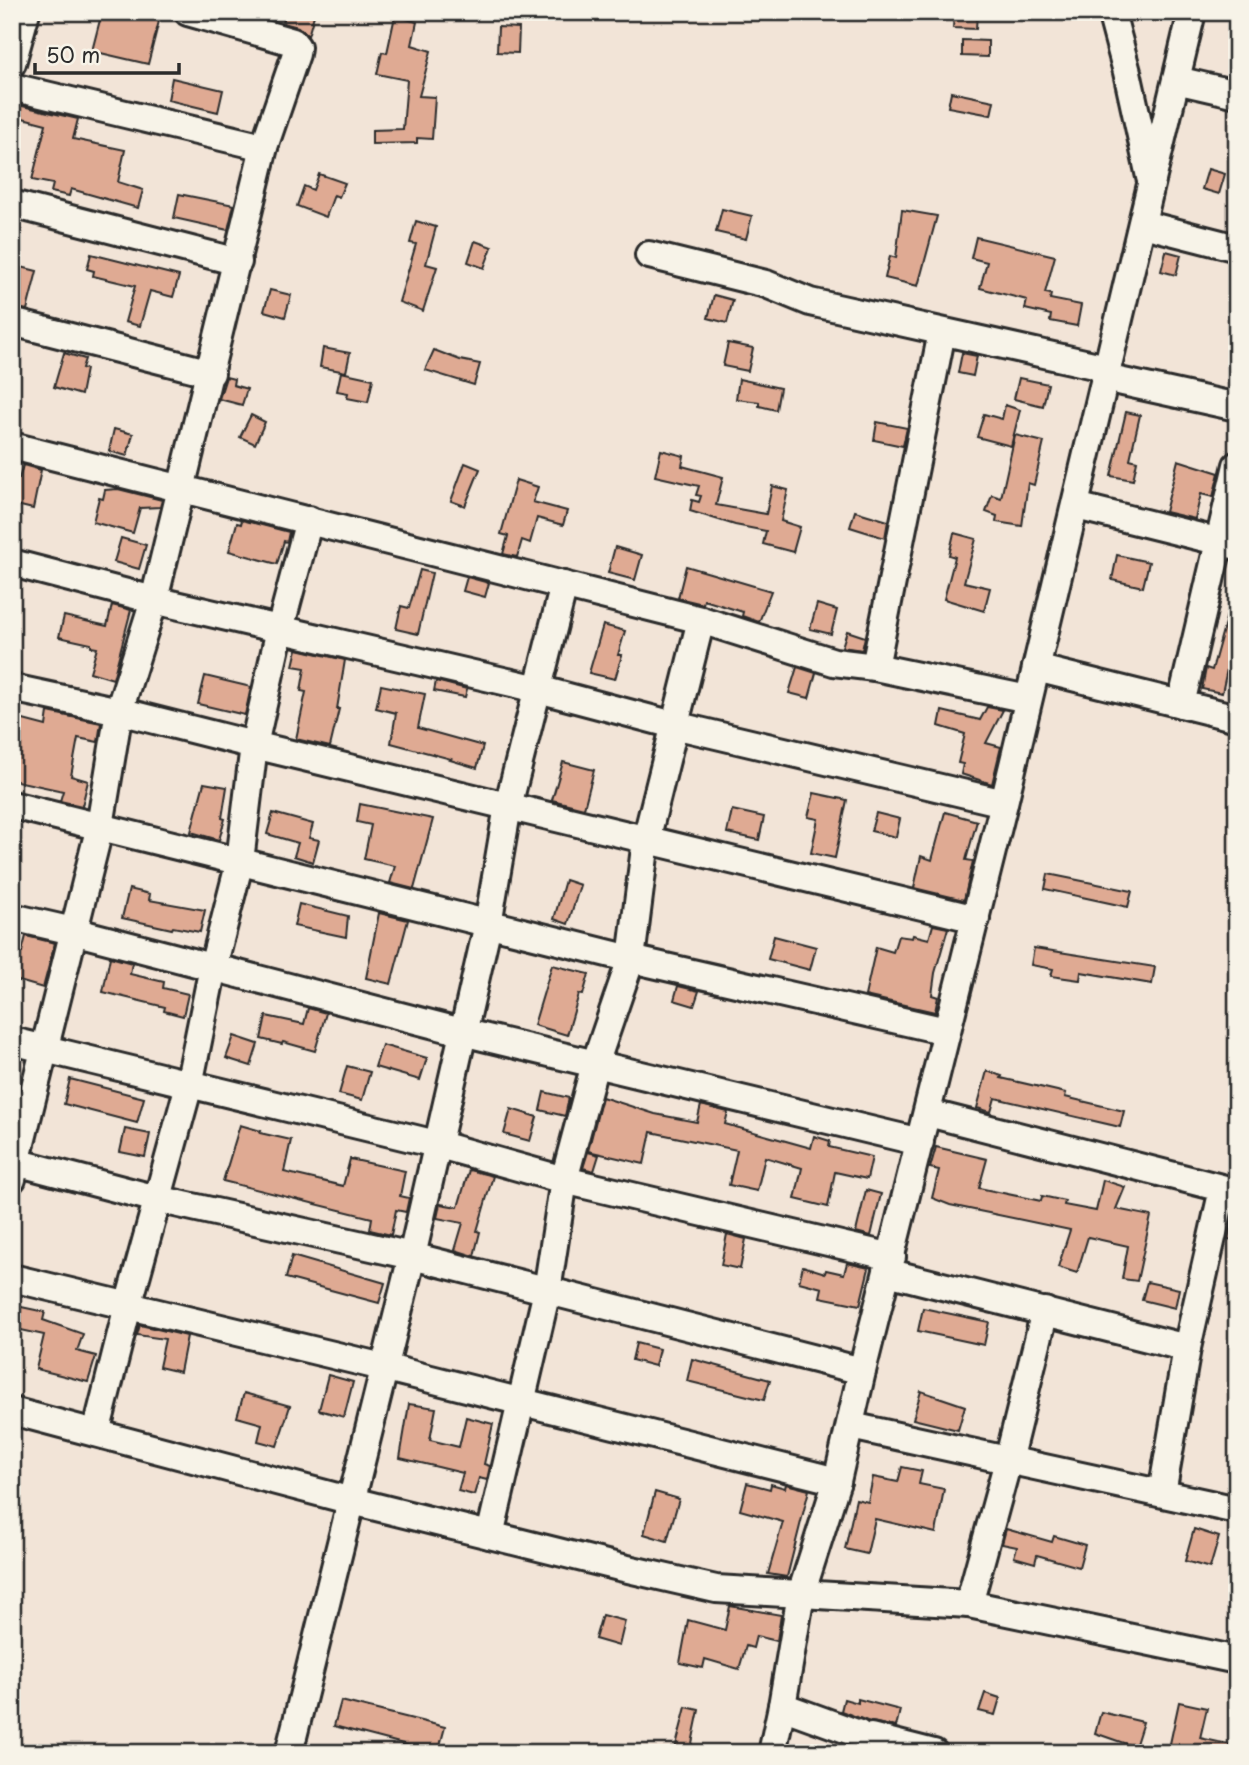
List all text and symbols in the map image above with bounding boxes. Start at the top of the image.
scale bar [35,32,178,76]
text: 50 m [46,38,100,70]

